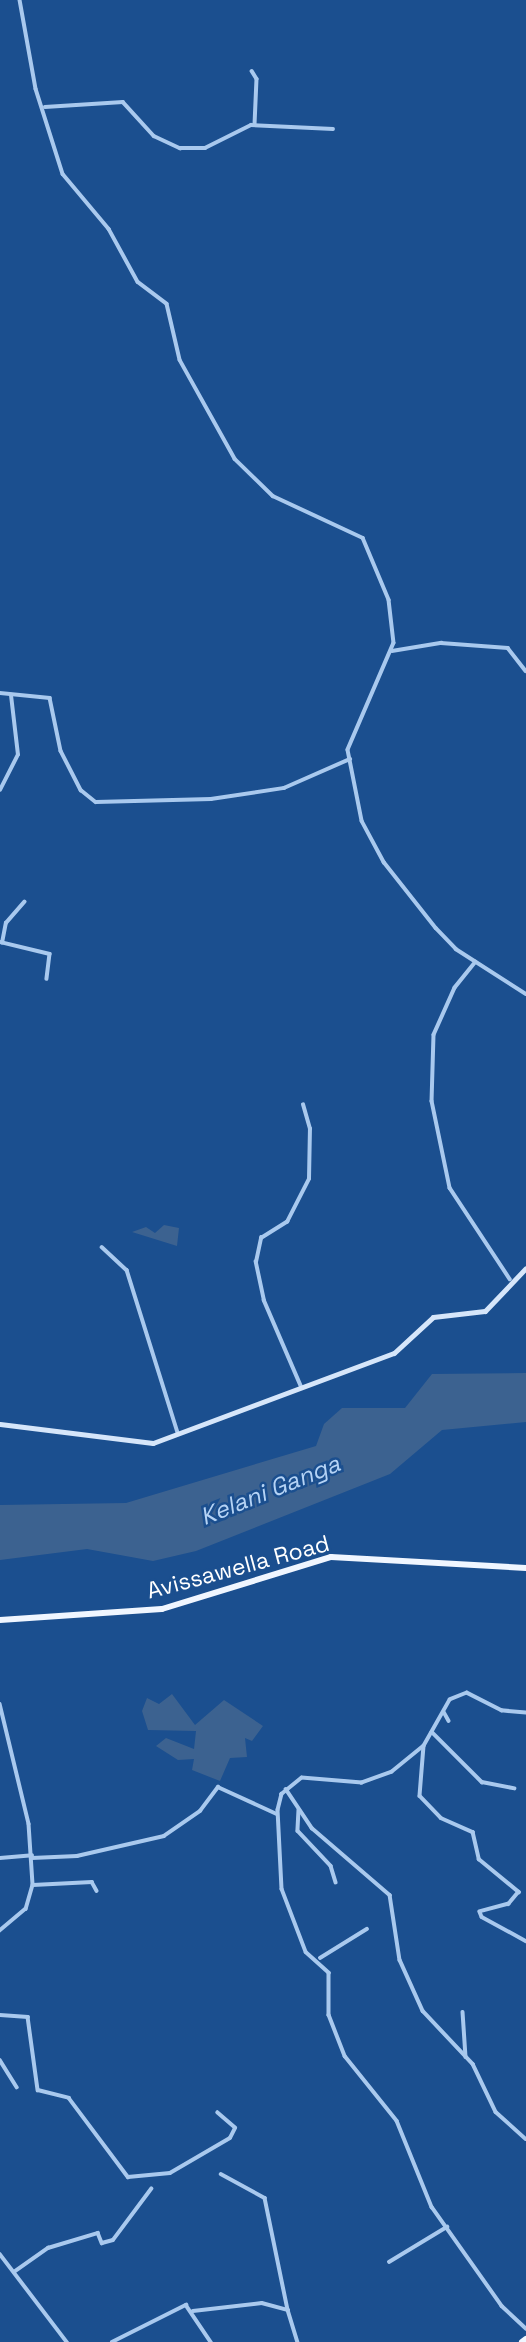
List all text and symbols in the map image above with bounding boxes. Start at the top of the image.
water label: Kelani Ganga [196,1449,344,1531]
street label: Avissawella Road [144,1529,332,1605]

